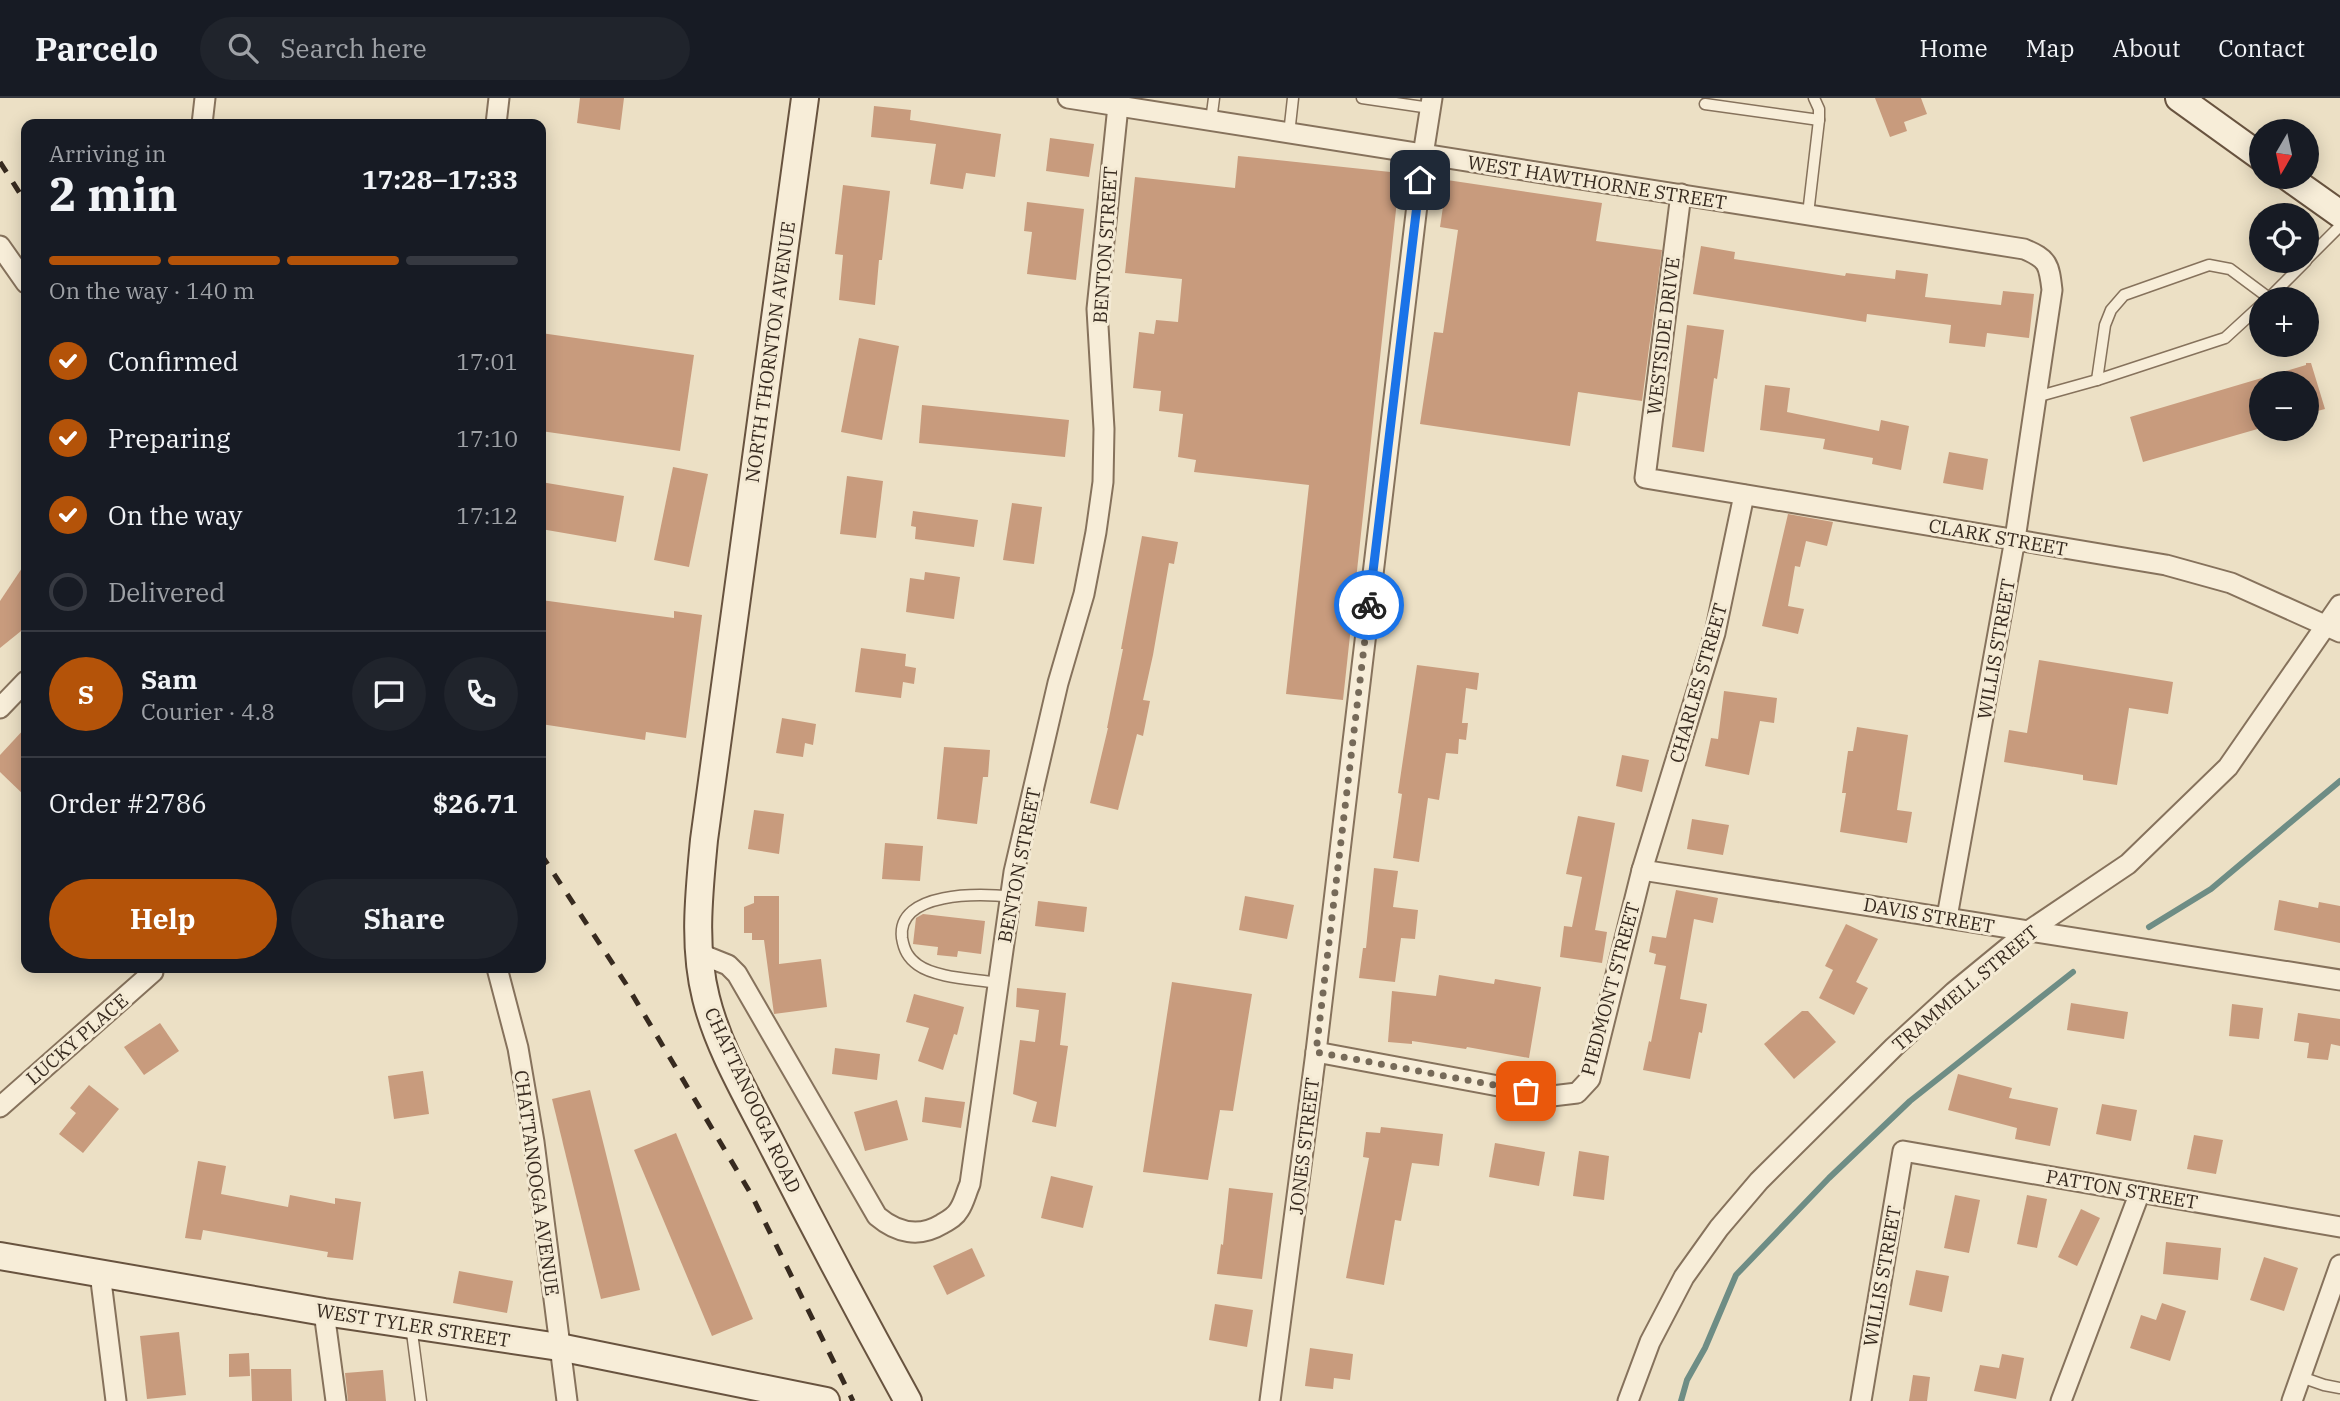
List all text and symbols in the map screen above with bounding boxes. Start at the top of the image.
search box [200,17,690,80]
text: Parcelo [35,27,158,70]
icon: search [224,29,262,67]
text: Search here [280,31,427,65]
text: Home [1920,32,1988,64]
text: Map [2026,32,2074,64]
text: About [2112,32,2180,64]
text: Contact [2218,32,2305,64]
north arrow [2249,119,2319,189]
map controls [2249,119,2319,441]
text: Arriving in [49,138,166,168]
pin [1390,150,1450,210]
street label: WEST HAWTHORNE STREET [1466,150,1728,214]
icon: home [1401,161,1439,199]
text: 17:28–17:33 [362,162,518,196]
text: 2 min [49,164,178,224]
street label: BENTON STREET [1088,166,1122,324]
button: locate [2249,203,2319,273]
street label: NORTH THORNTON AVENUE [740,220,800,484]
street label: WESTSIDE DRIVE [1641,256,1685,416]
text: On the way · 140 m [49,275,255,305]
button: + [2249,287,2319,357]
icon: check [49,342,87,380]
text: Confirmed [108,344,239,378]
text: 17:01 [456,346,518,376]
button: − [2249,371,2319,441]
icon: check [49,419,87,457]
text: Preparing [108,421,230,455]
text: 17:10 [456,423,518,453]
icon: check [49,496,87,534]
text: On the way [108,498,242,532]
text: 17:12 [456,500,518,530]
street label: CLARK STREET [1927,513,2069,561]
courier [1334,570,1404,640]
text: Delivered [108,575,225,609]
street label: WILLIS STREET [1972,577,2020,721]
icon: bike [1350,586,1388,624]
street label: CHARLES STREET [1664,600,1732,766]
button: chat [352,657,426,731]
button: phone [444,657,518,731]
text: Sam [141,662,197,696]
text: S [78,677,94,711]
text: Courier · 4.8 [141,696,275,726]
street label: BENTON STREET [992,785,1046,945]
text: Order #2786 [49,786,207,820]
text: $26.71 [433,786,518,820]
button: Help [49,879,277,959]
button: Share [291,879,518,959]
street label: DAVIS STREET [1862,892,1996,938]
street label: PIEDMONT STREET [1575,900,1645,1078]
street label: TRAMMELL STREET [1887,920,2043,1056]
street label: LUCKY PLACE [21,988,133,1090]
street label: CHATTANOOGA ROAD [699,1003,807,1197]
pin [1496,1061,1556,1121]
street label: CHATTANOOGA AVENUE [509,1069,565,1297]
icon: bag [1507,1072,1545,1110]
street label: JONES STREET [1284,1076,1324,1216]
street label: PATTON STREET [2044,1164,2200,1214]
street label: WILLIS STREET [1858,1204,1906,1348]
street label: WEST TYLER STREET [314,1298,512,1352]

